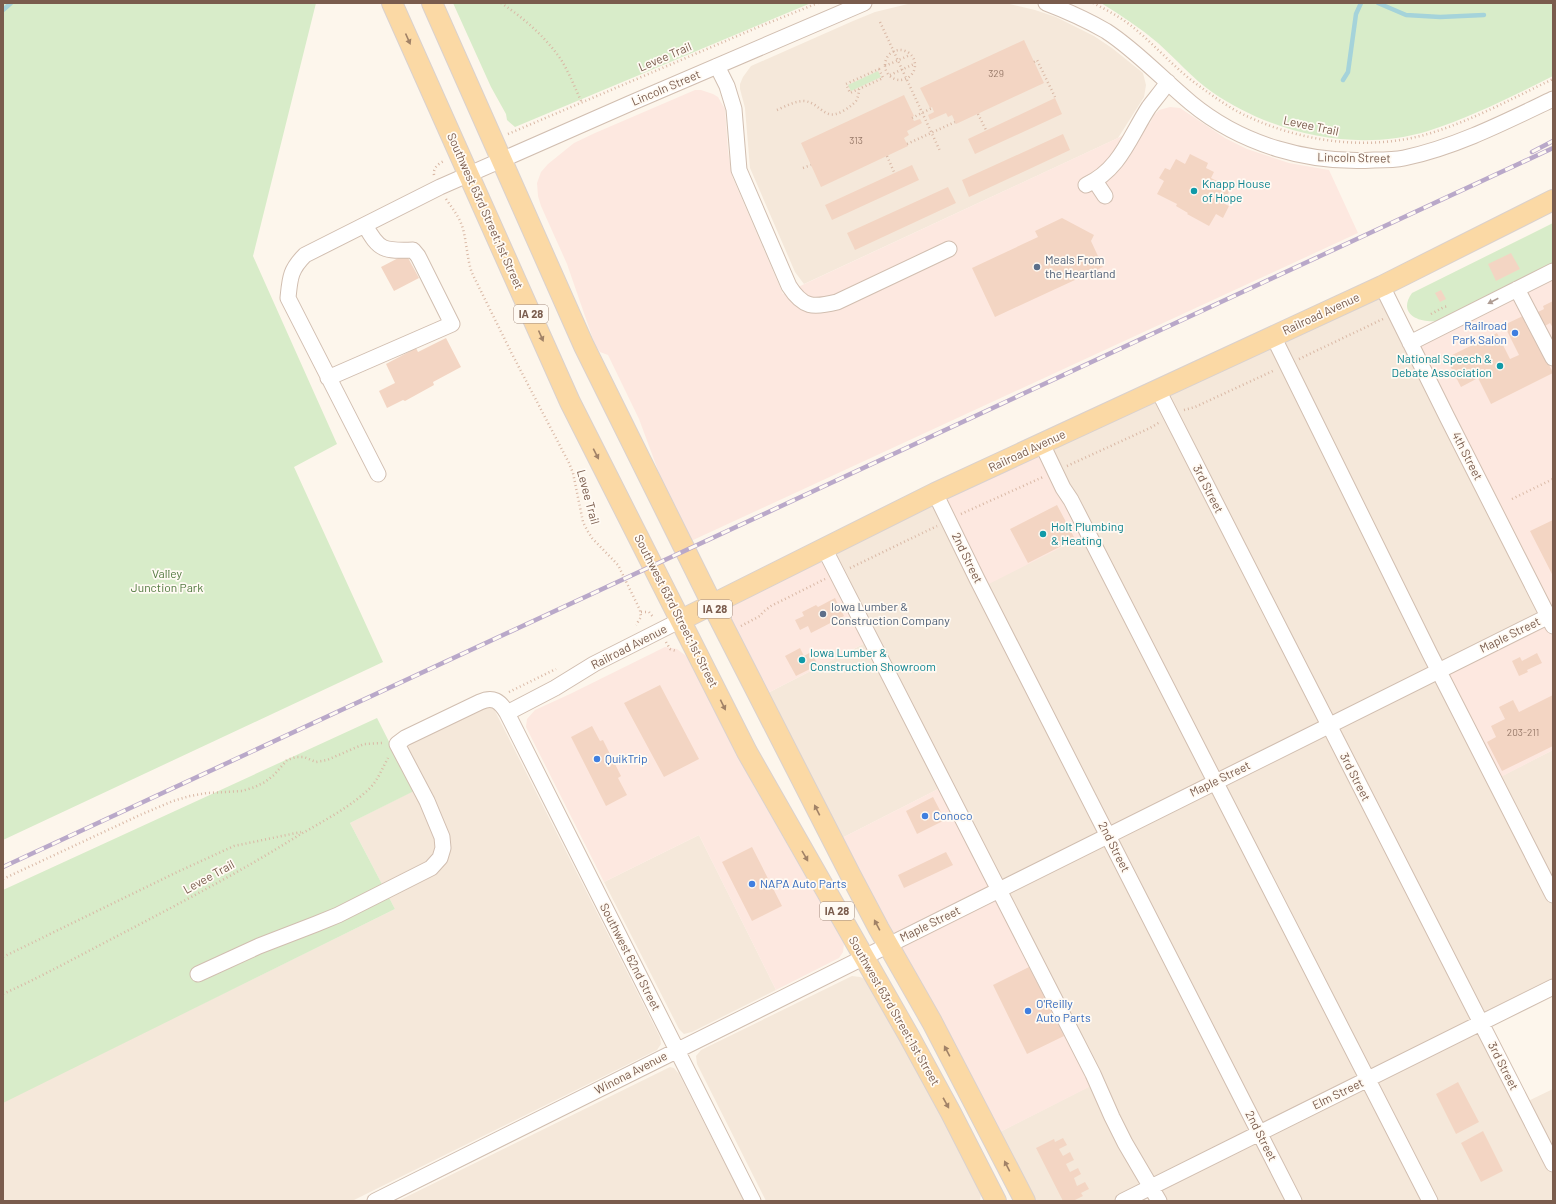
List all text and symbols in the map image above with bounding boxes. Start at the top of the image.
one-way arrow [405,33,411,44]
street label: Levee Trail [636,39,693,74]
street label: Lincoln Street [629,66,702,108]
house number: 329 [988,67,1004,79]
street label: Levee Trail [1282,112,1340,138]
street label: Southwest 63rd Street;1st Street [445,130,527,291]
house number: 313 [849,134,863,146]
street label: Lincoln Street [1317,149,1391,165]
place label: Knapp House of Hope [1202,176,1271,204]
marker: Knapp House of Hope [1189,186,1199,196]
place label: Meals From the Heartland [1045,252,1116,280]
marker: Meals From the Heartland [1032,262,1042,272]
street label: Railroad Avenue [1280,289,1361,337]
one-way arrow [1487,298,1499,304]
road number: IA 28 [514,305,548,323]
place label: Railroad Park Salon [1452,318,1507,346]
marker: Railroad Park Salon [1510,328,1520,338]
one-way arrow [538,331,544,343]
place label: National Speech & Debate Association [1392,351,1492,379]
marker: National Speech & Debate Association [1495,361,1505,371]
street label: Railroad Avenue [986,426,1067,474]
street label: 4th Street [1450,429,1486,482]
one-way arrow [593,448,599,460]
street label: 3rd Street [1191,462,1227,515]
street label: Levee Trail [575,468,603,526]
place label: Holt Plumbing & Heating [1051,519,1124,547]
marker: Holt Plumbing & Heating [1038,529,1048,539]
street label: 2nd Street [950,530,986,585]
street label: Southwest 63rd Street;1st Street [632,532,722,689]
park label: Valley Junction Park [131,566,203,594]
place label: Iowa Lumber & Construction Company [831,599,950,627]
road number: IA 28 [698,600,732,618]
marker: Iowa Lumber & Construction Company [818,609,828,619]
street label: Maple Street [1477,613,1542,655]
street label: Railroad Avenue [588,621,669,671]
place label: Iowa Lumber & Construction Showroom [810,645,936,673]
marker: Iowa Lumber & Construction Showroom [797,655,807,665]
one-way arrow [720,700,727,711]
house number: 203-211 [1507,726,1539,738]
street label: 3rd Street [1338,750,1374,803]
place label: QuikTrip [605,751,648,765]
marker: QuikTrip [592,754,602,764]
street label: Maple Street [1187,757,1252,799]
one-way arrow [814,804,821,816]
place label: Conoco [933,808,972,822]
marker: Conoco [920,811,930,821]
street label: 2nd Street [1096,819,1134,874]
one-way arrow [802,850,809,862]
street label: Levee Trail [181,856,237,896]
place label: NAPA Auto Parts [760,876,847,890]
marker: NAPA Auto Parts [747,879,757,889]
street label: Southwest 62nd Street [598,900,664,1013]
road number: IA 28 [820,902,854,920]
street label: Maple Street [897,902,962,944]
one-way arrow [874,920,880,931]
street label: Southwest 63rd Street;1st Street [846,934,943,1087]
place label: O'Reilly Auto Parts [1036,996,1091,1024]
marker: O'Reilly Auto Parts [1023,1006,1033,1016]
street label: 3rd Street [1486,1039,1522,1092]
one-way arrow [944,1045,950,1057]
street label: Winona Avenue [592,1048,669,1096]
street label: Elm Street [1310,1075,1365,1111]
one-way arrow [943,1097,949,1109]
street label: 2nd Street [1243,1108,1281,1163]
one-way arrow [1004,1160,1011,1172]

